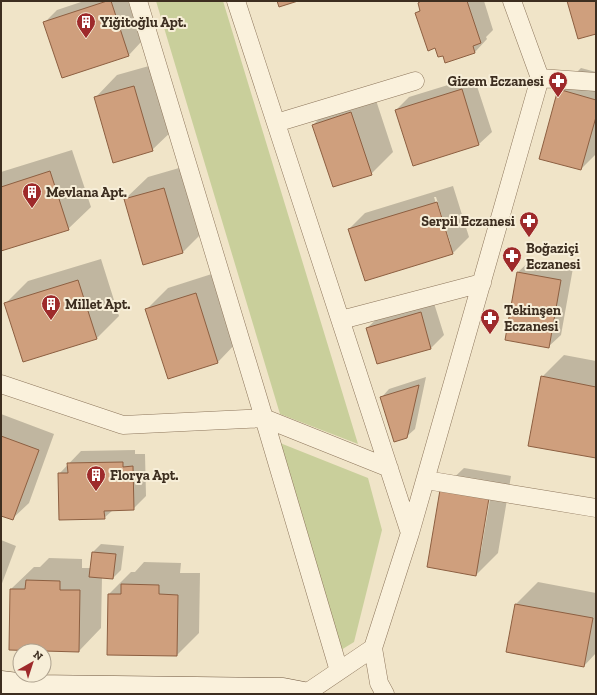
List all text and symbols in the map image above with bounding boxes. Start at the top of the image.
building icon: Yiğitoğlu Apt. [75,11,97,39]
place label: Yiğitoğlu Apt. [100,14,187,31]
pharmacy icon: Gizem Eczanesi [547,70,569,98]
place label: Gizem Eczanesi [448,73,544,90]
building icon: Mevlana Apt. [21,181,43,209]
place label: Mevlana Apt. [46,184,127,201]
pharmacy icon: Serpil Eczanesi [518,210,540,238]
place label: Serpil Eczanesi [421,213,515,230]
place label: Boğaziçi Eczanesi [526,240,580,273]
pharmacy icon: Boğaziçi Eczanesi [501,245,523,273]
building icon: Millet Apt. [40,293,62,321]
place label: Millet Apt. [65,296,131,313]
place label: Tekinşen Eczanesi [504,302,562,335]
pharmacy icon: Tekinşen Eczanesi [479,307,501,335]
building icon: Florya Apt. [85,464,107,492]
place label: Florya Apt. [110,467,178,484]
north arrow [12,643,52,683]
text: N [31,648,46,664]

